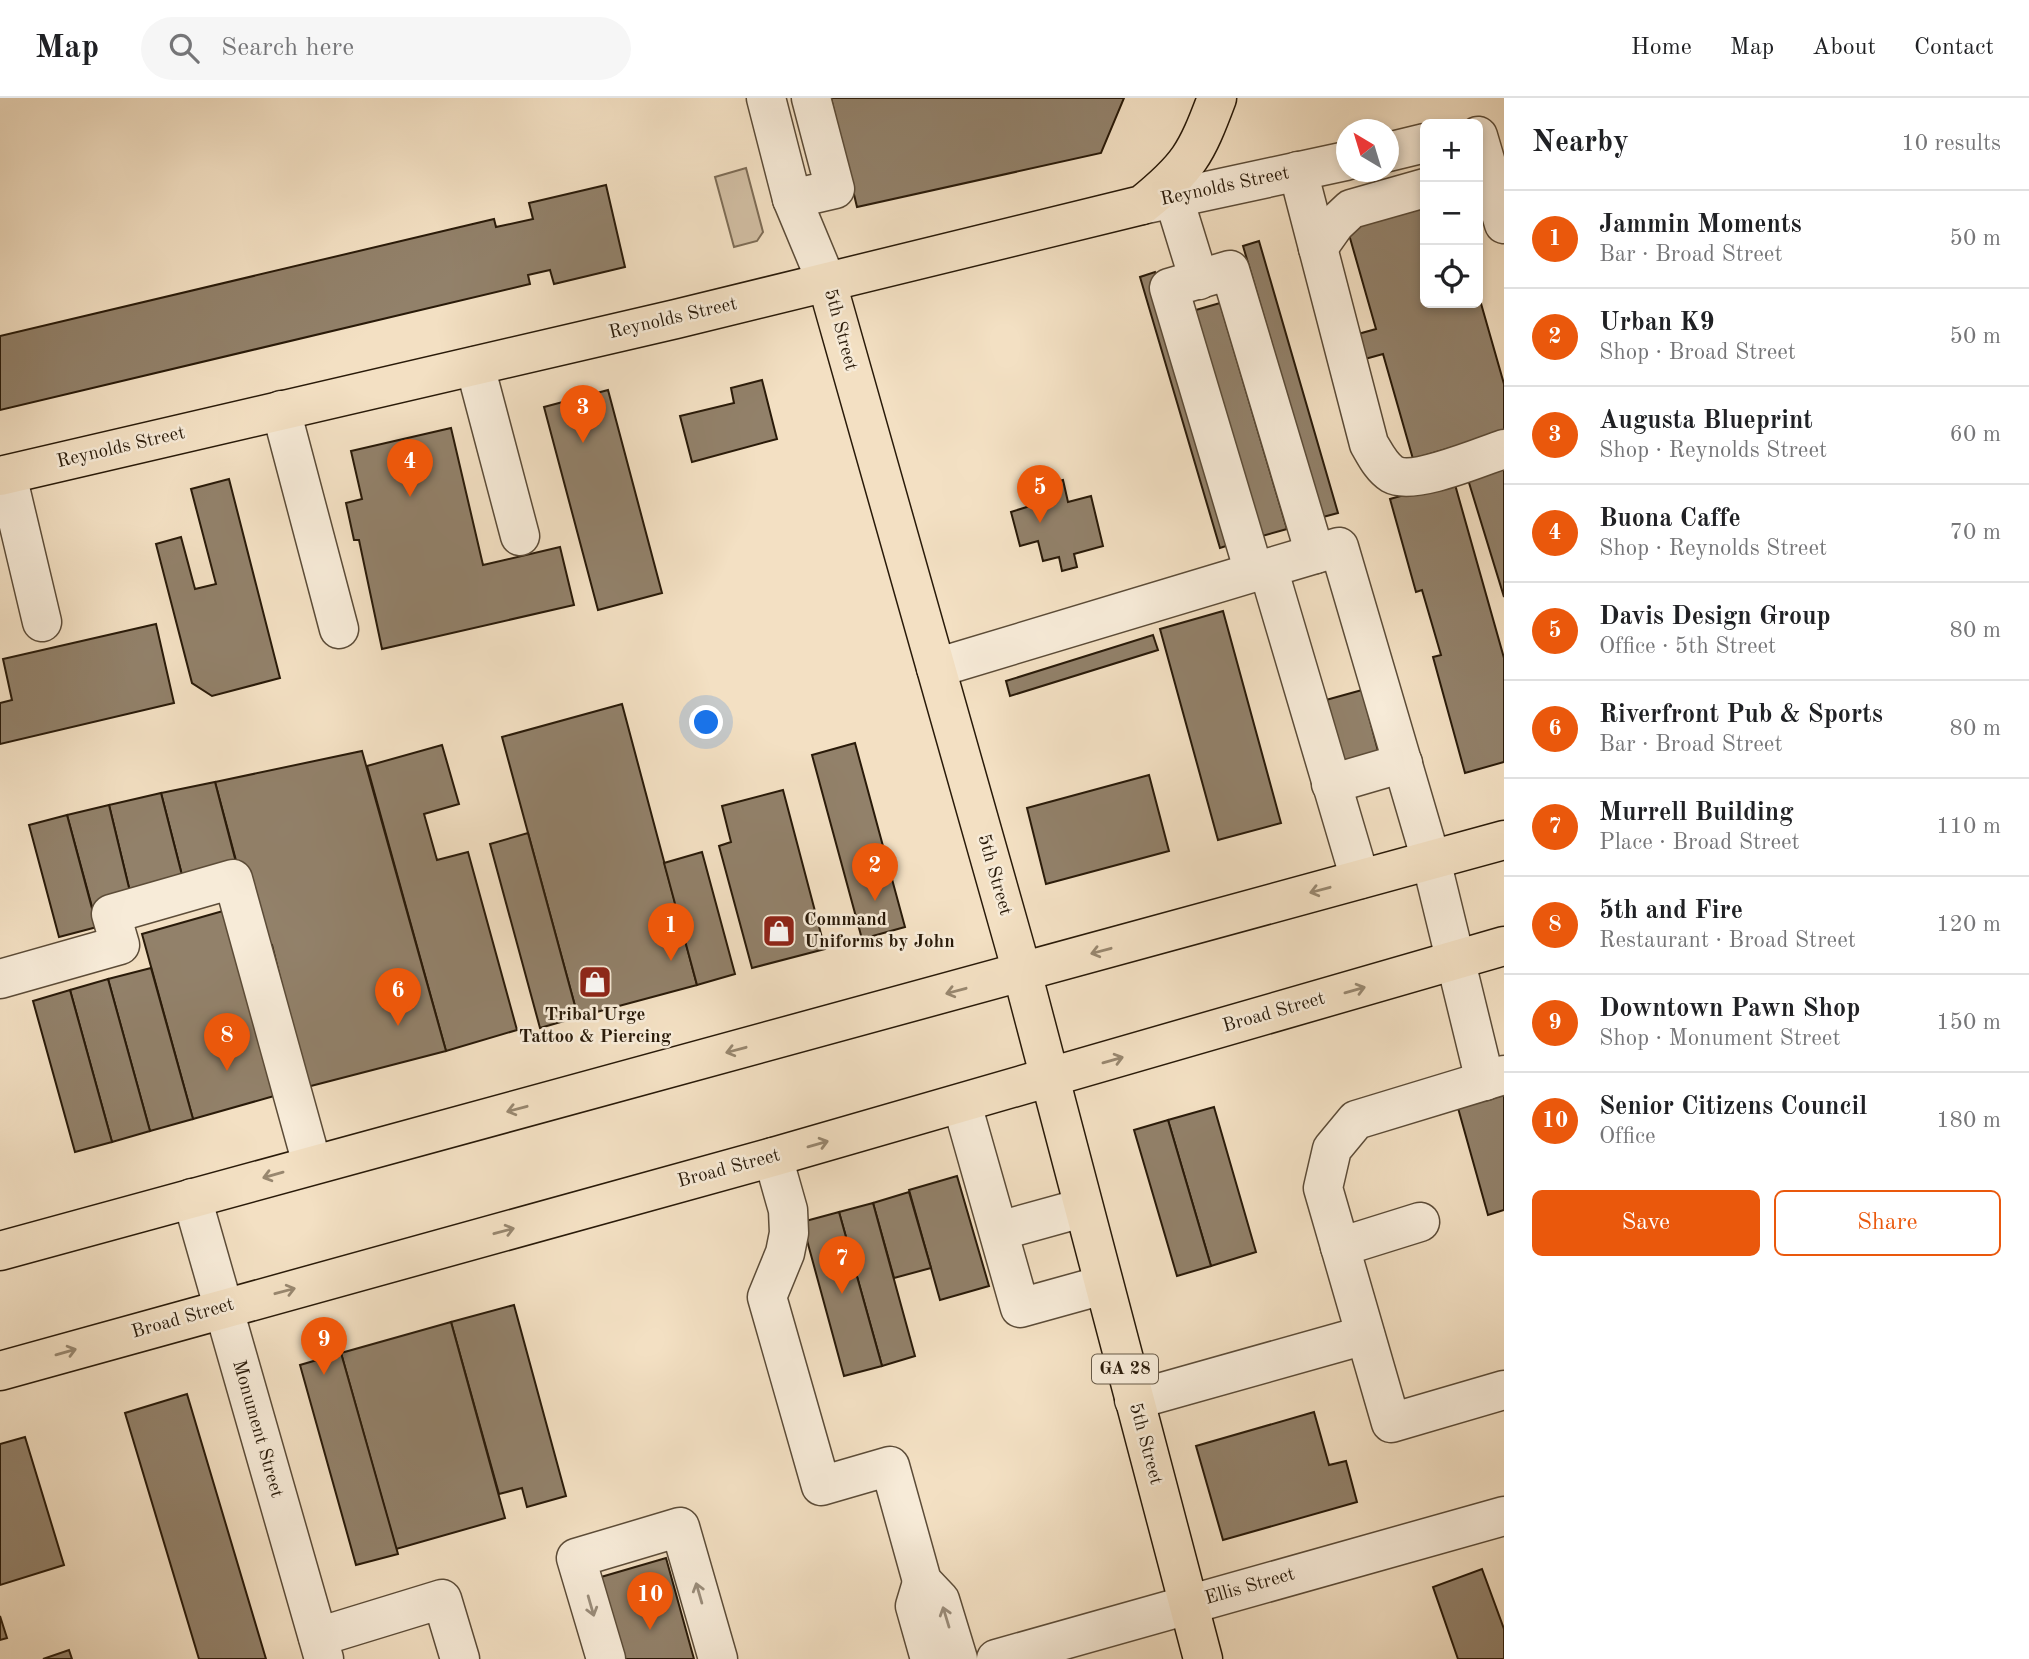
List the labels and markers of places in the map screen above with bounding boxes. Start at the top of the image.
pin: 3 [560,385,606,443]
pin: 4 [387,439,433,497]
pin: 5 [1017,465,1063,523]
pin: 2 [852,843,898,901]
pin: 1 [648,903,694,961]
place label: Command Uniforms by John [804,911,955,952]
shop icon: Command Uniforms by John [760,912,798,950]
shop icon: Tribal Urge Tattoo & Piercing [576,963,614,1001]
pin: 6 [375,968,421,1026]
place label: Tribal Urge Tattoo & Piercing [519,1006,672,1047]
pin: 8 [204,1013,250,1071]
pin: 7 [819,1236,865,1294]
pin: 9 [301,1317,347,1375]
pin: 10 [627,1572,673,1630]

